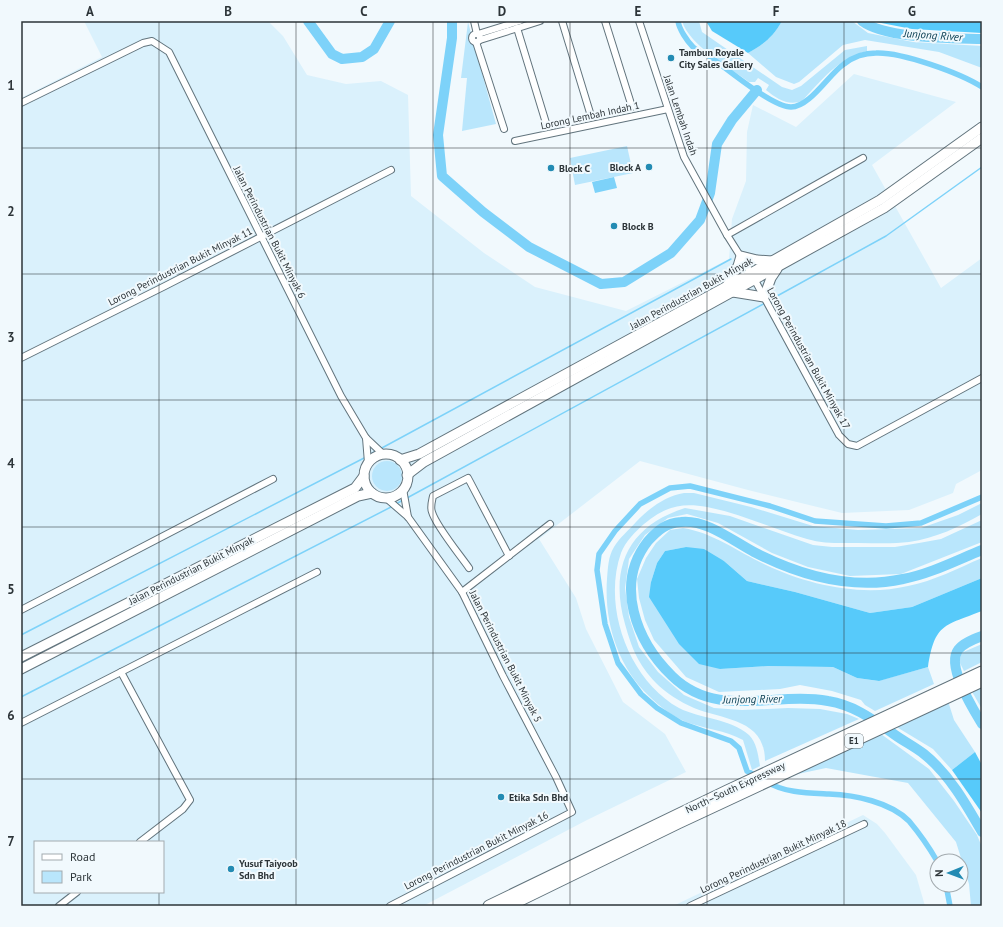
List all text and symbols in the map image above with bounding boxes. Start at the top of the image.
text: A [86,3,94,20]
text: B [224,3,232,20]
text: C [360,3,368,20]
text: D [498,3,506,20]
text: E [635,3,642,20]
text: F [773,3,780,20]
text: G [908,3,916,20]
water label: Junjong River [902,26,964,44]
place label: Tambun Royale City Sales Gallery [679,46,753,71]
marker: Tambun Royale City Sales Gallery [666,53,676,63]
street label: Jalan Lembah Indah [660,72,700,157]
text: 1 [7,77,15,94]
street label: Lorong Lembah Indah 1 [539,99,641,132]
place label: Block A [610,161,642,174]
place label: Block C [559,162,591,175]
marker: Block A [644,162,654,172]
street label: Jalan Perindustrian Bukit Minyak 6 [230,163,309,300]
marker: Block C [546,163,556,173]
text: 2 [7,203,15,220]
place label: Block B [622,220,654,233]
marker: Block B [609,221,619,231]
street label: Lorong Perindustrian Bukit Minyak 11 [106,224,255,309]
street label: Jalan Perindustrian Bukit Minyak [627,254,755,333]
street label: Lorong Perindustrian Bukit Minyak 17 [764,285,853,431]
text: 3 [7,329,15,346]
text: 4 [7,455,15,472]
street label: Jalan Perindustrian Bukit Minyak [126,533,256,608]
text: 5 [7,581,15,598]
street label: Jalan Perindustrian Bukit Minyak 5 [466,587,545,724]
water label: Junjong River [721,691,783,707]
text: 6 [7,707,15,724]
road number: E1 [845,734,863,748]
street label: North–South Expressway [683,758,787,816]
place label: Etika Sdn Bhd [509,791,568,804]
marker: Etika Sdn Bhd [496,792,506,802]
street label: Lorong Perindustrian Bukit Minyak 16 [402,808,551,893]
street label: Lorong Perindustrian Bukit Minyak 18 [698,817,849,896]
text: 7 [7,833,15,850]
legend [34,841,164,893]
text: Road [70,849,95,864]
north arrow [929,853,969,893]
place label: Yusuf Taiyoob Sdn Bhd [238,857,298,882]
marker: Yusuf Taiyoob Sdn Bhd [226,864,236,874]
text: Park [70,869,92,884]
text: N [932,869,946,877]

